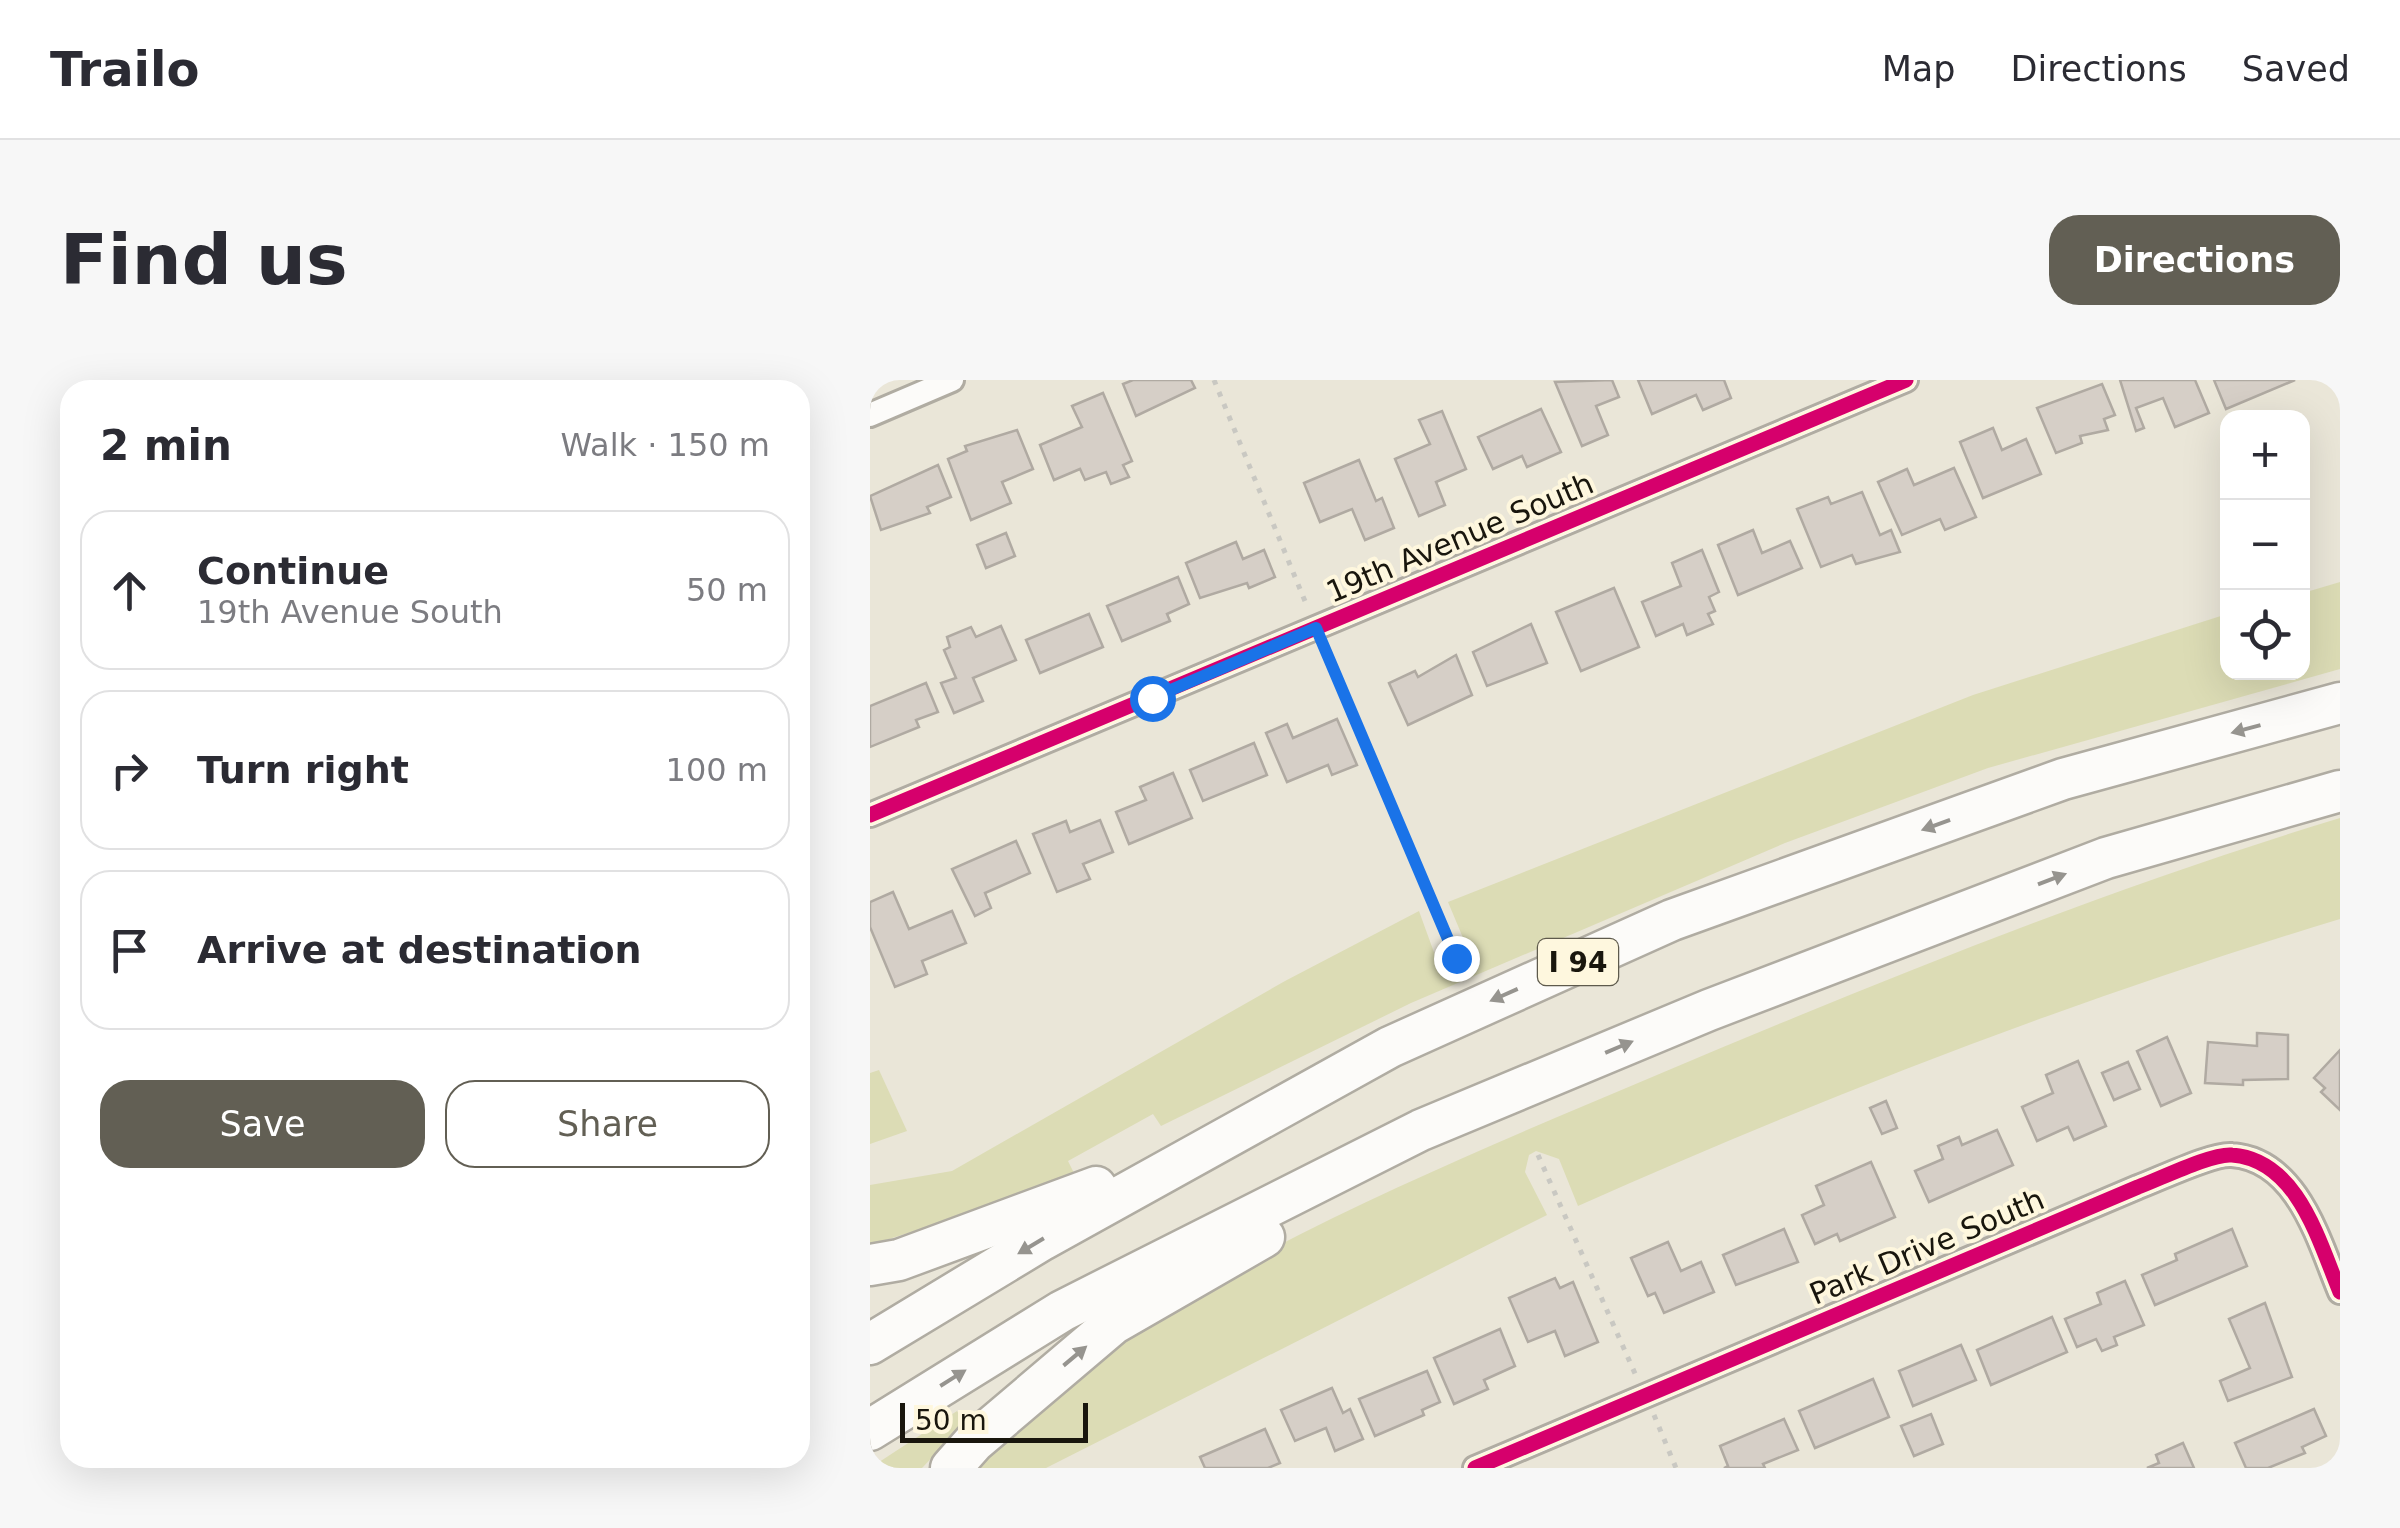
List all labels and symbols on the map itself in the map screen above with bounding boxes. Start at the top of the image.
street label: 19th Avenue South [1321,465,1599,610]
route start [1130,676,1176,722]
one-way arrow [2230,721,2261,737]
one-way arrow [1920,818,1950,833]
one-way arrow [2038,870,2068,886]
route end [1434,936,1480,982]
road number: I 94 [1538,939,1618,985]
one-way arrow [1489,987,1518,1004]
one-way arrow [1604,1039,1634,1055]
street label: Park Drive South [1804,1181,2049,1312]
one-way arrow [1017,1237,1045,1254]
one-way arrow [1063,1346,1088,1367]
one-way arrow [939,1370,967,1388]
scale bar [900,1398,1088,1442]

